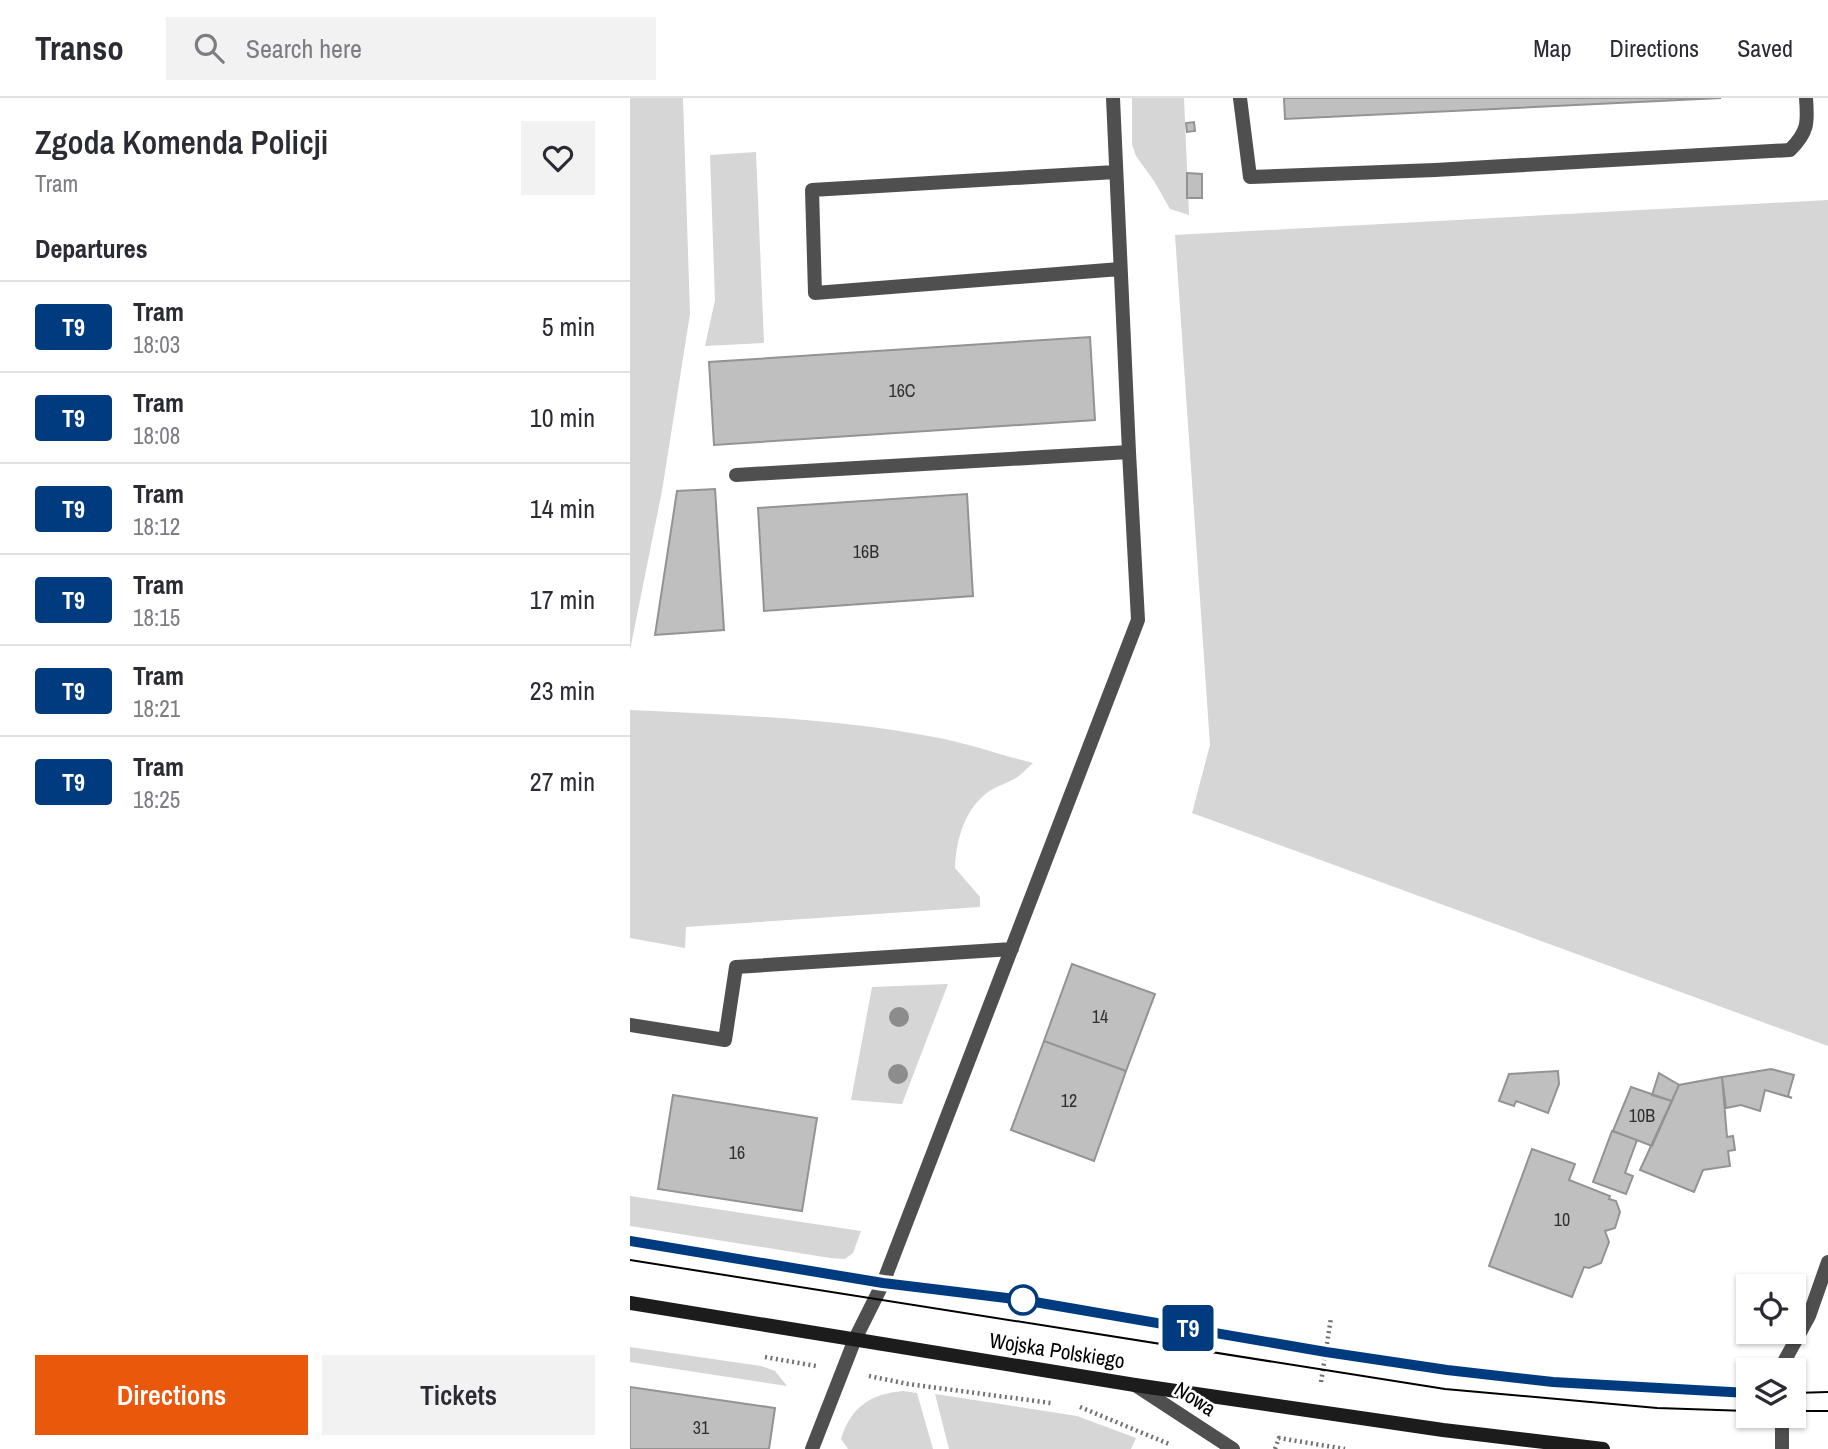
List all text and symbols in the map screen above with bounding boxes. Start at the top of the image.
search box [166,17,656,80]
text: Transo [35,26,124,70]
icon: search [190,29,228,67]
text: Search here [246,31,362,66]
text: Map [1533,32,1571,64]
text: Directions [1609,32,1699,64]
text: Saved [1737,32,1793,64]
text: Zgoda Komenda Policji [35,120,328,164]
button: heart [521,121,595,195]
text: Tram [35,168,78,199]
text: Departures [35,231,148,266]
text: Tram [133,294,184,329]
text: 5 min [542,309,595,344]
text: T9 [62,311,85,343]
text: 18:03 [133,329,180,360]
house number: 16C [888,378,916,403]
text: Tram [133,385,184,420]
text: 10 min [530,400,595,435]
text: T9 [62,402,85,434]
text: 18:08 [133,420,180,451]
text: Tram [133,476,184,511]
text: 14 min [530,491,595,526]
text: T9 [62,493,85,525]
text: 18:12 [133,511,180,542]
house number: 16B [853,539,879,564]
text: Tram [133,567,184,602]
text: 17 min [530,582,595,617]
text: T9 [62,584,85,616]
text: 18:15 [133,602,180,633]
text: Tram [133,658,184,693]
text: 23 min [530,673,595,708]
text: T9 [62,675,85,707]
text: 18:21 [133,693,180,724]
text: Tram [133,749,184,784]
text: 27 min [530,764,595,799]
text: T9 [62,766,85,798]
text: 18:25 [133,784,180,815]
house number: 14 [1092,1004,1108,1029]
house number: 12 [1061,1088,1077,1113]
house number: 10B [1629,1103,1655,1128]
house number: 16 [729,1140,745,1165]
house number: 10 [1554,1207,1570,1232]
map controls [1736,1274,1806,1428]
button: locate [1736,1274,1806,1344]
unlabelled marker [1008,1285,1038,1315]
line badge: T9 [1156,1305,1220,1351]
text: T9 [1177,1312,1199,1344]
street label: Wojska Polskiego [987,1326,1127,1376]
button: Directions [35,1355,308,1435]
button: Tickets [322,1355,595,1435]
button: layers [1736,1358,1806,1428]
street label: Nowa [1169,1374,1222,1423]
house number: 31 [693,1415,710,1440]

